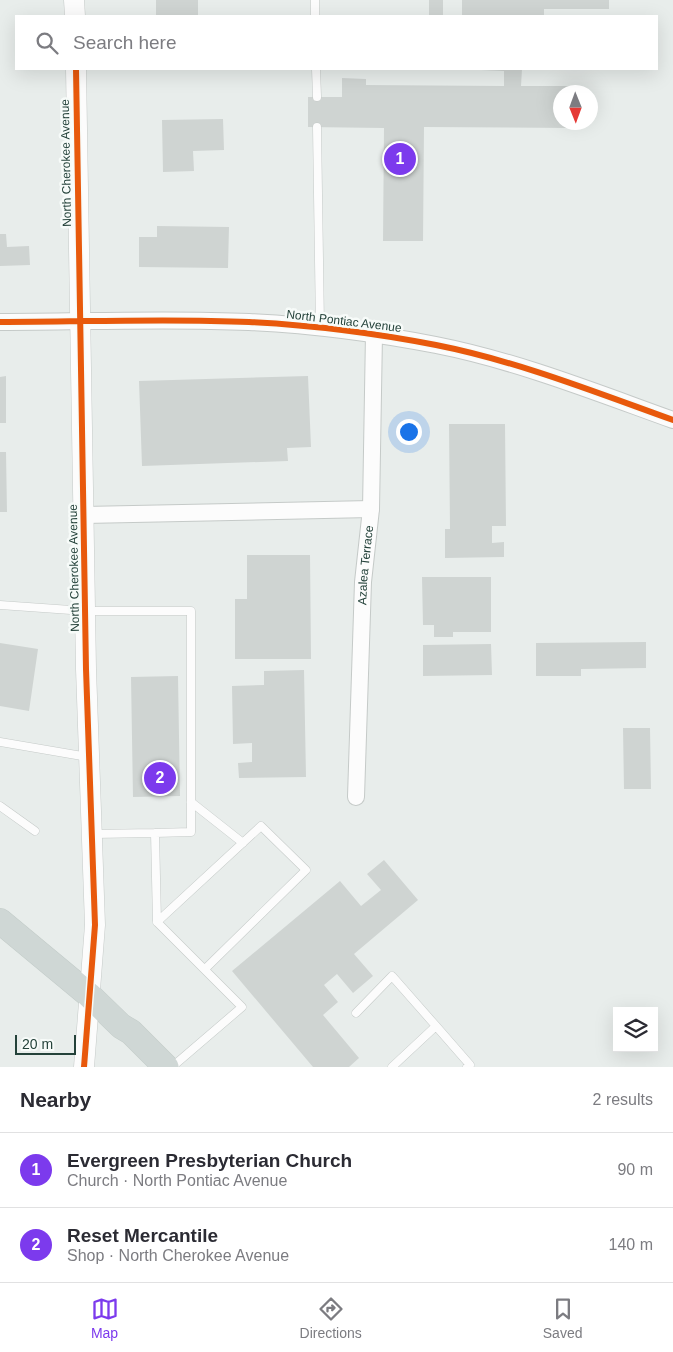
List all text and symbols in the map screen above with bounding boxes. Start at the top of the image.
search box [15,15,658,70]
icon: search [33,29,61,57]
text: Search here [73,32,177,53]
north arrow [553,85,598,130]
street label: North Cherokee Avenue [58,99,74,227]
pin: 1 [384,140,416,178]
street label: North Pontiac Avenue [286,307,403,335]
your location [396,419,422,445]
street label: North Cherokee Avenue [66,504,82,632]
street label: Azalea Terrace [355,524,376,605]
pin: 2 [144,759,176,797]
map controls [613,1007,658,1052]
button: layers [613,1007,658,1052]
scale bar [15,1032,76,1055]
text: 20 m [22,1036,53,1052]
text: Nearby [20,1088,91,1111]
text: 2 results [593,1091,653,1108]
text: Evergreen Presbyterian Church [67,1150,352,1171]
text: 1 [32,1161,40,1178]
text: 90 m [617,1161,653,1178]
text: Church · North Pontiac Avenue [67,1172,287,1189]
text: Reset Mercantile [67,1225,218,1246]
text: 2 [32,1236,40,1253]
text: 140 m [609,1236,653,1253]
text: Shop · North Cherokee Avenue [67,1247,289,1264]
tab: Map [91,1295,119,1341]
tab: Directions [300,1295,362,1341]
tab: Saved [543,1295,582,1341]

